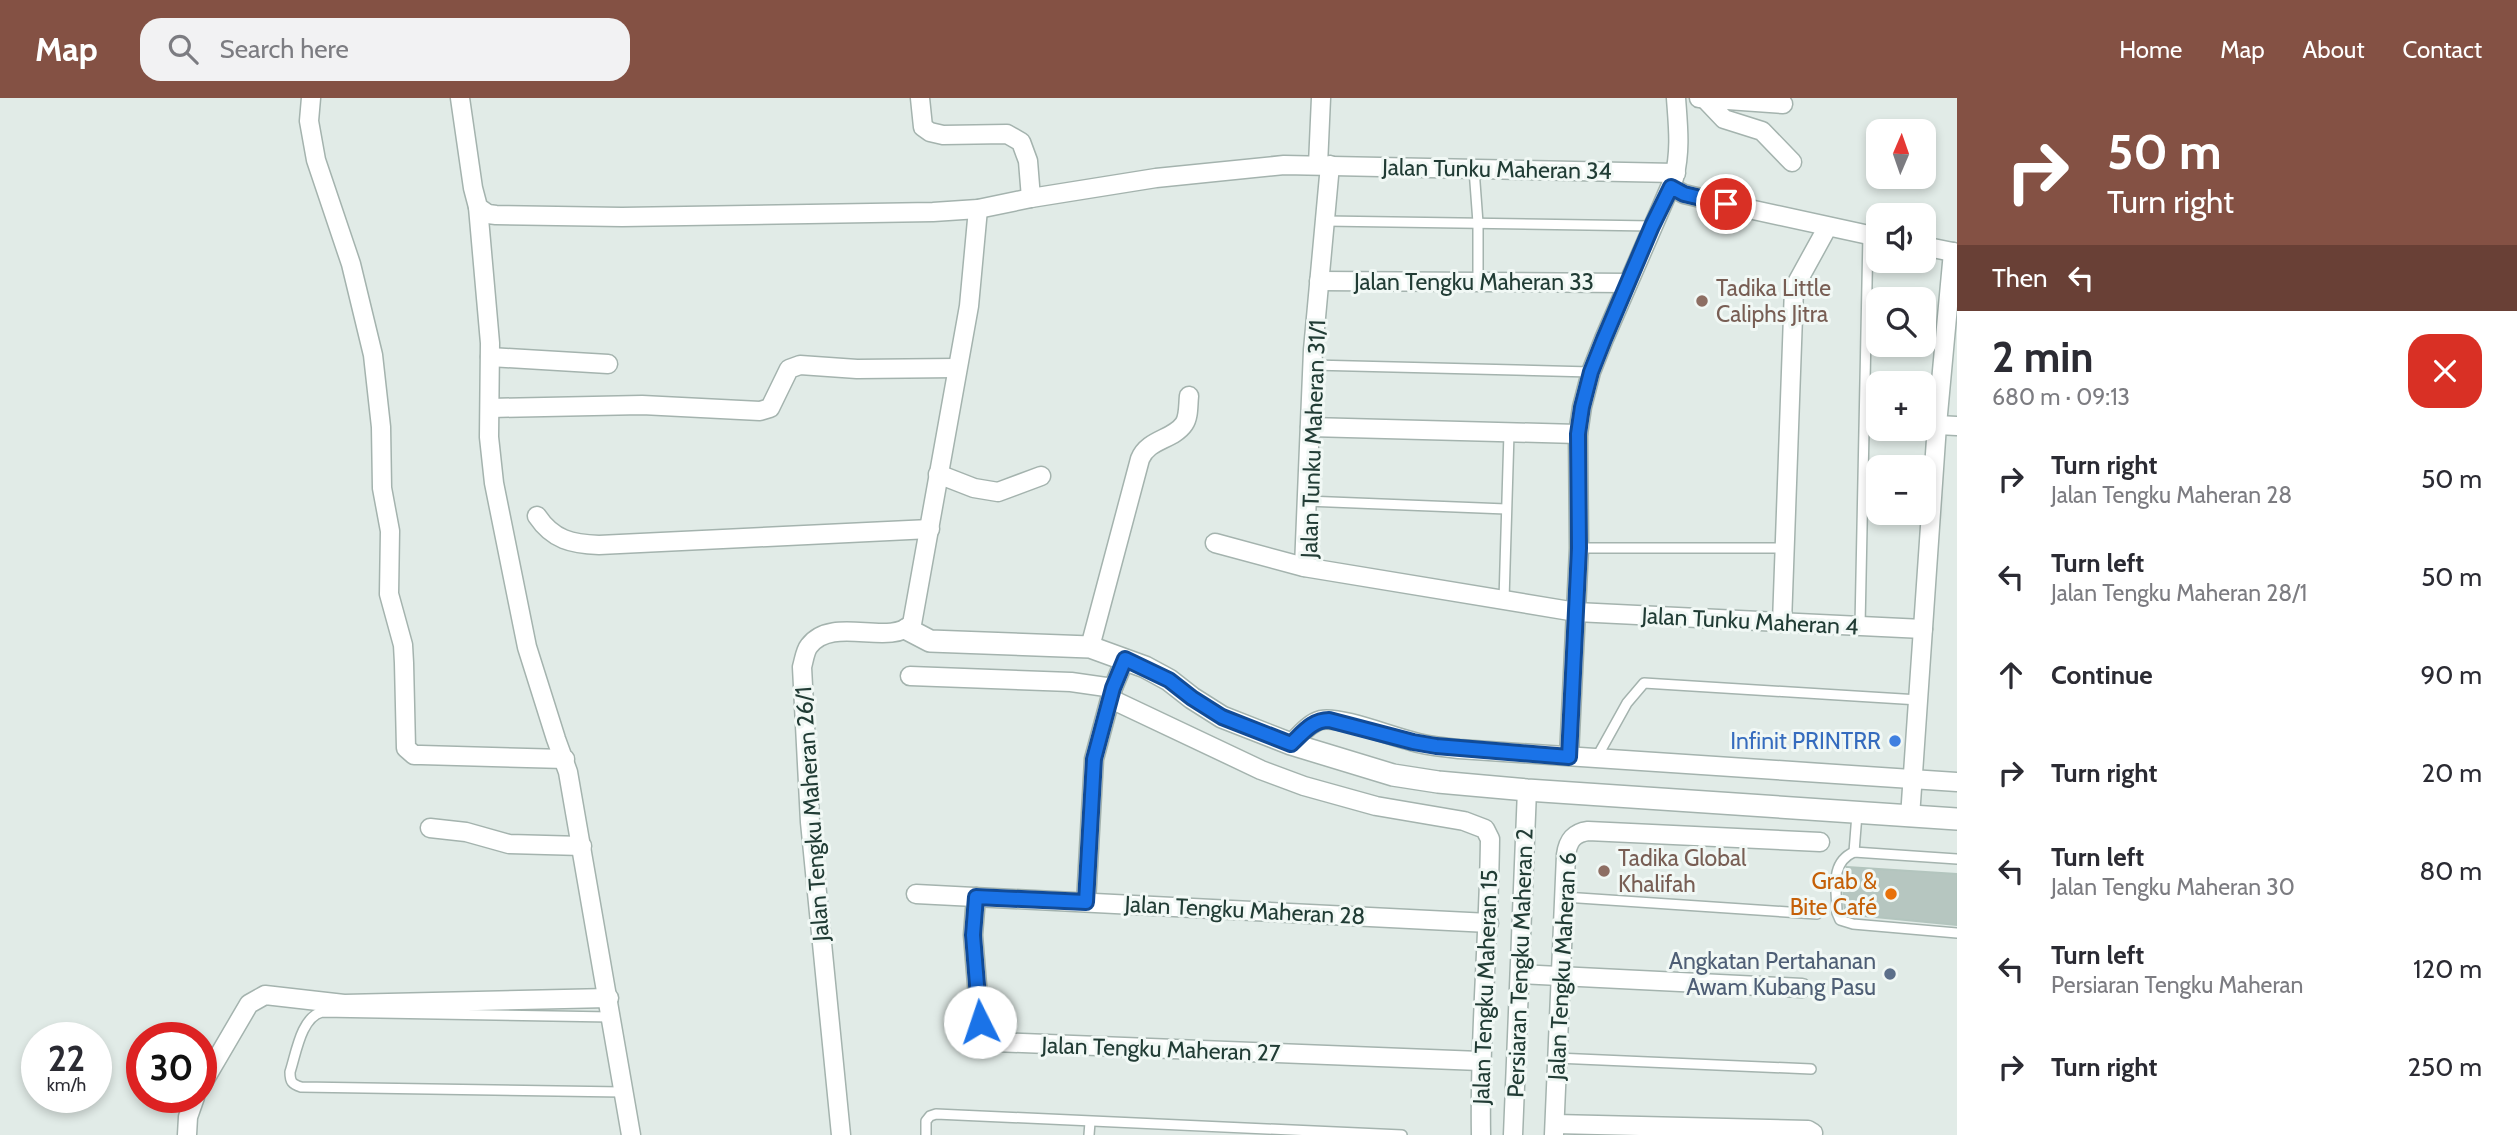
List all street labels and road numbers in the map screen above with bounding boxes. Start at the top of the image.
street label: Jalan Tunku Maheran 34 [1381,153,1612,185]
street label: Jalan Tengku Maheran 33 [1353,268,1594,296]
street label: Jalan Tunku Maheran 31/1 [1295,319,1331,560]
street label: Jalan Tunku Maheran 4 [1640,601,1859,641]
street label: Jalan Tengku Maheran 26/1 [789,686,835,943]
street label: Persiaran Tengku Maheran 2 [1501,828,1539,1098]
street label: Jalan Tengku Maheran 6 [1542,851,1582,1082]
street label: Jalan Tengku Maheran 15 [1467,869,1503,1106]
street label: Jalan Tengku Maheran 28 [1123,890,1366,930]
street label: Jalan Tengku Maheran 27 [1040,1031,1281,1067]

